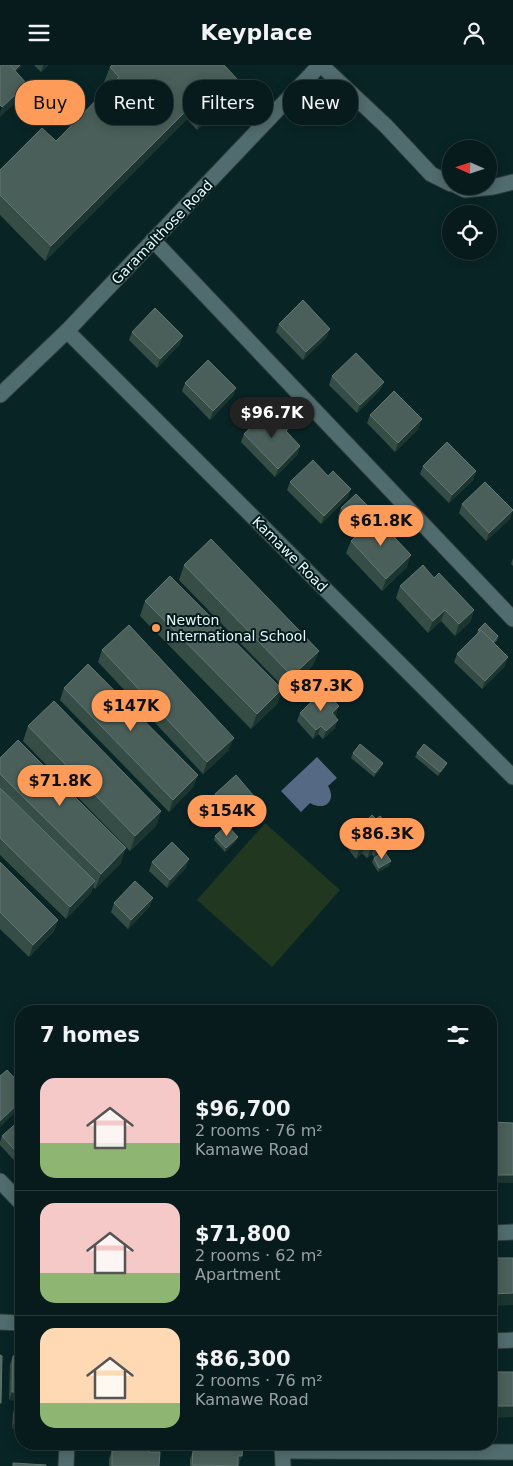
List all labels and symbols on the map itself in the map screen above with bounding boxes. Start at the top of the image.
north arrow [442,140,498,195]
street label: Garamalthose Road [108,177,216,287]
pin: $96.7K [231,397,313,439]
pin: $61.8K [340,505,422,547]
street label: Kamawe Road [249,513,331,595]
place label: Newton International School [166,612,306,644]
marker: Newton International School [150,622,162,634]
pin: $87.3K [280,669,362,712]
pin: $147K [96,689,166,732]
pin: $71.8K [19,765,101,807]
pin: $154K [192,795,262,837]
pin: $86.3K [341,817,423,860]

